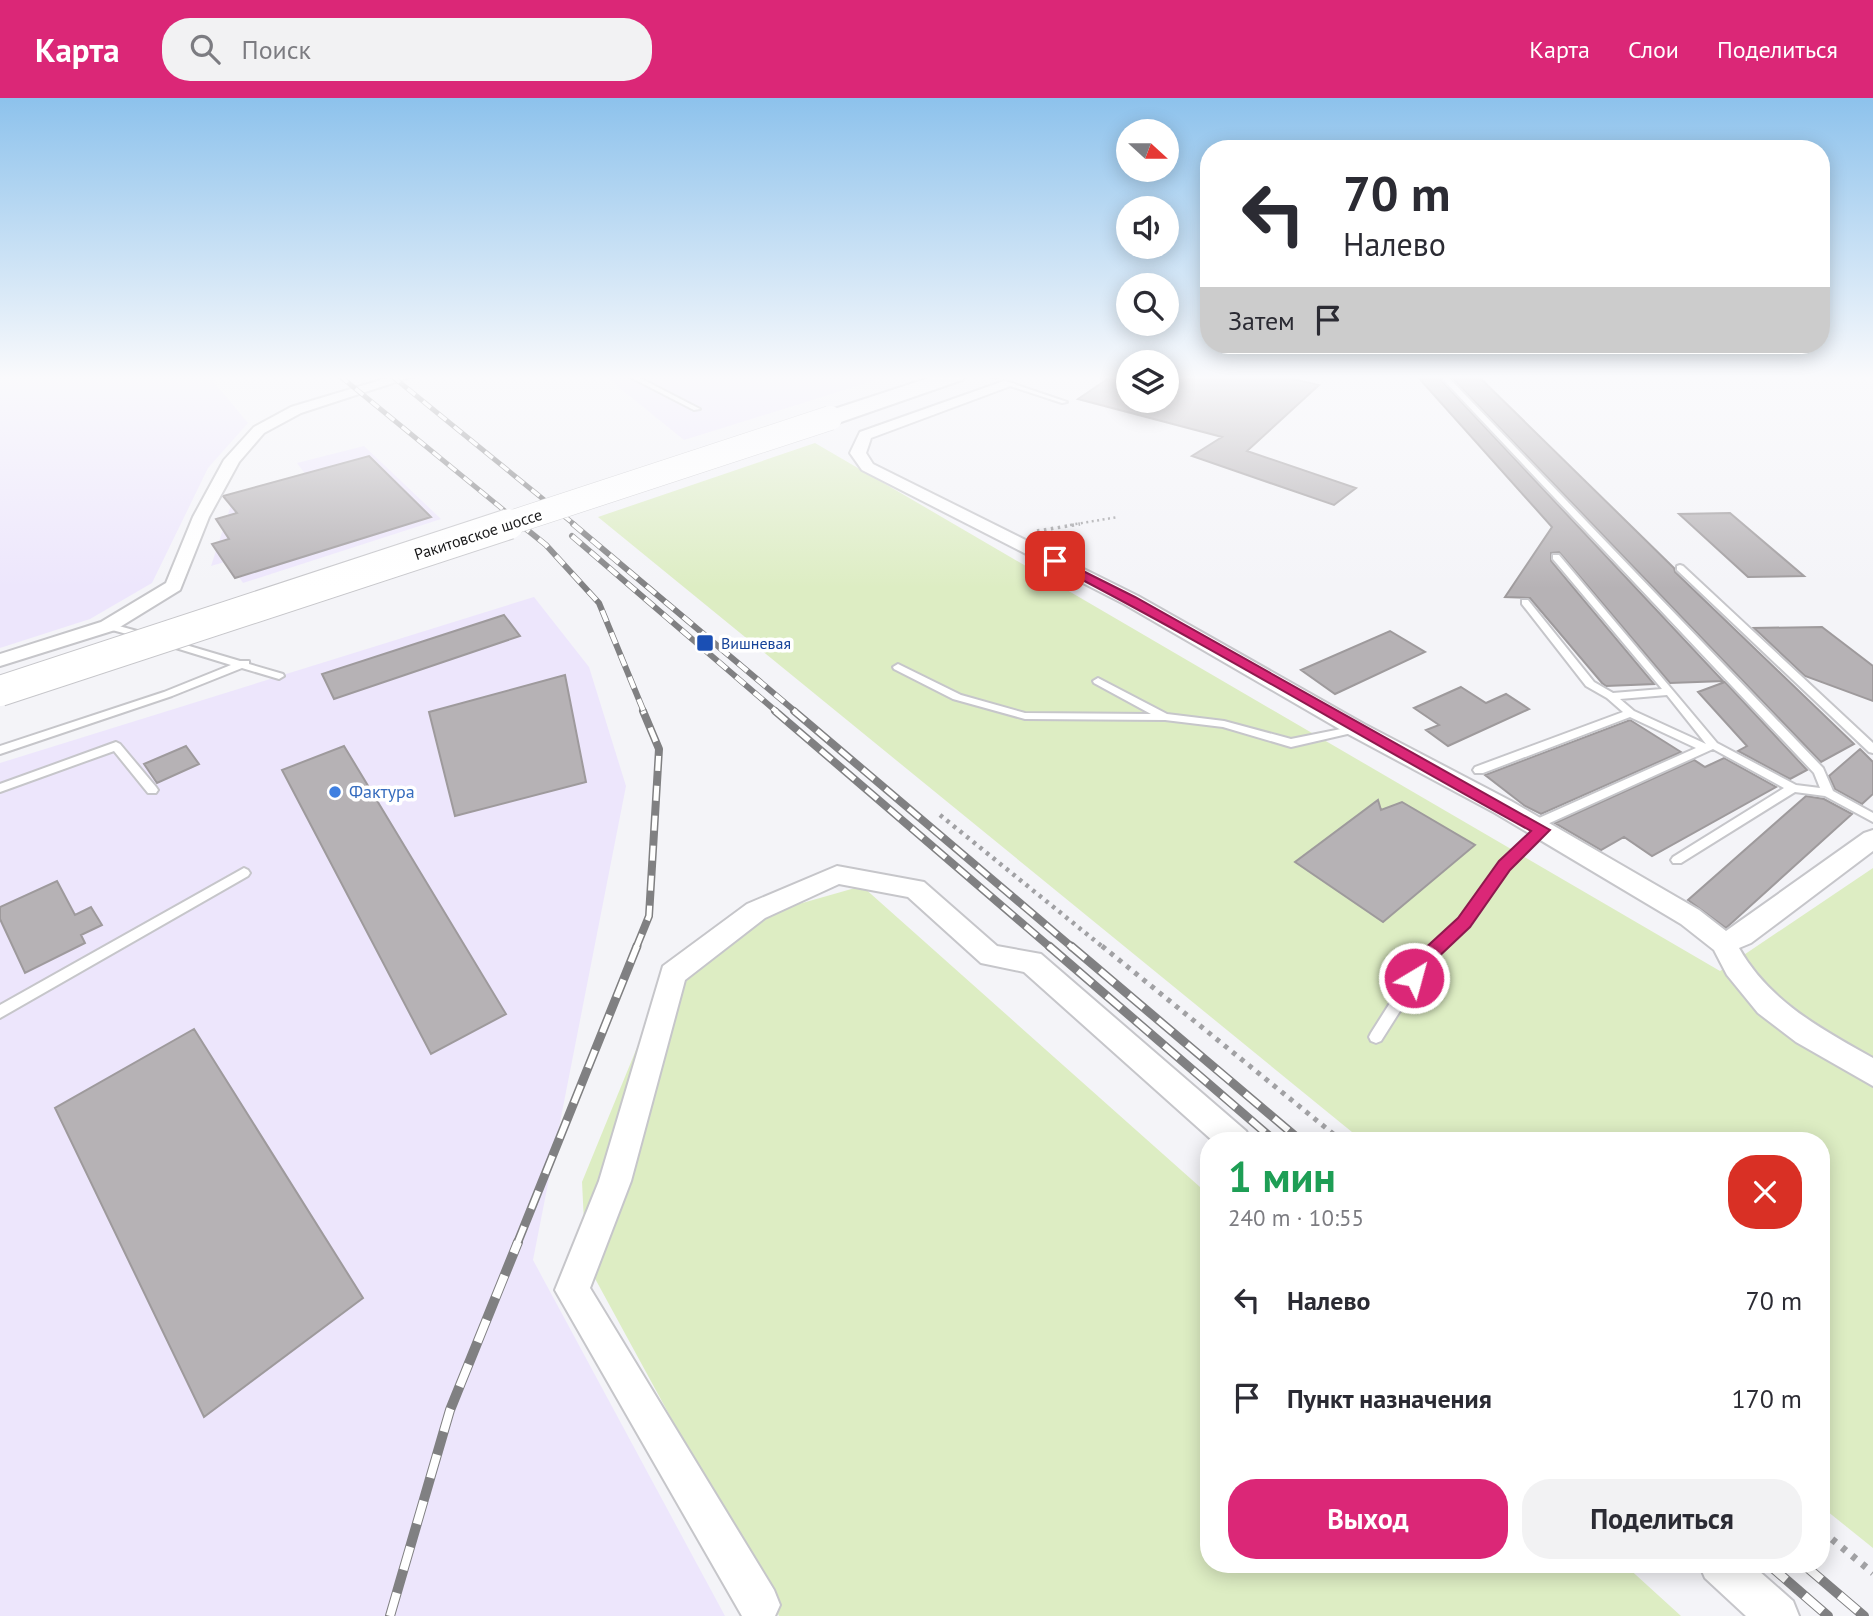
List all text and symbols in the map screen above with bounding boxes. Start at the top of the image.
search box [162,18,652,81]
text: Карта [35,28,120,71]
icon: search [186,30,224,68]
text: Поиск [242,33,311,66]
text: Карта [1529,34,1590,65]
text: Слои [1628,34,1679,65]
text: Поделиться [1717,34,1838,65]
north arrow [1116,119,1180,182]
map controls [1116,119,1179,413]
text: 70 m [1343,161,1450,225]
icon: left [1228,168,1319,259]
button: sound [1116,196,1179,259]
text: Налево [1343,223,1446,265]
button: search [1116,273,1179,336]
icon: arrive [1309,301,1347,339]
text: Затем [1228,304,1295,337]
button: layers [1116,350,1179,413]
street label: Ракитовское шоссе [412,504,544,564]
pin [1025,531,1085,591]
icon: arrive [1036,542,1074,580]
marker: Вишневая [695,633,715,653]
place label: Вишневая [721,633,791,653]
place label: Фактура [349,780,415,803]
marker: Фактура [327,784,343,800]
position arrow [1377,941,1451,1015]
text: 1 мин [1228,1149,1336,1204]
button: close [1728,1155,1802,1229]
text: 240 m · 10:55 [1228,1203,1364,1232]
icon: left [1228,1281,1266,1319]
text: Налево [1287,1284,1371,1317]
text: 70 m [1746,1284,1802,1317]
icon: arrive [1228,1379,1266,1417]
text: Пункт назначения [1287,1382,1492,1415]
text: 170 m [1731,1382,1802,1415]
button: Выход [1228,1479,1508,1559]
button: Поделиться [1522,1479,1802,1559]

